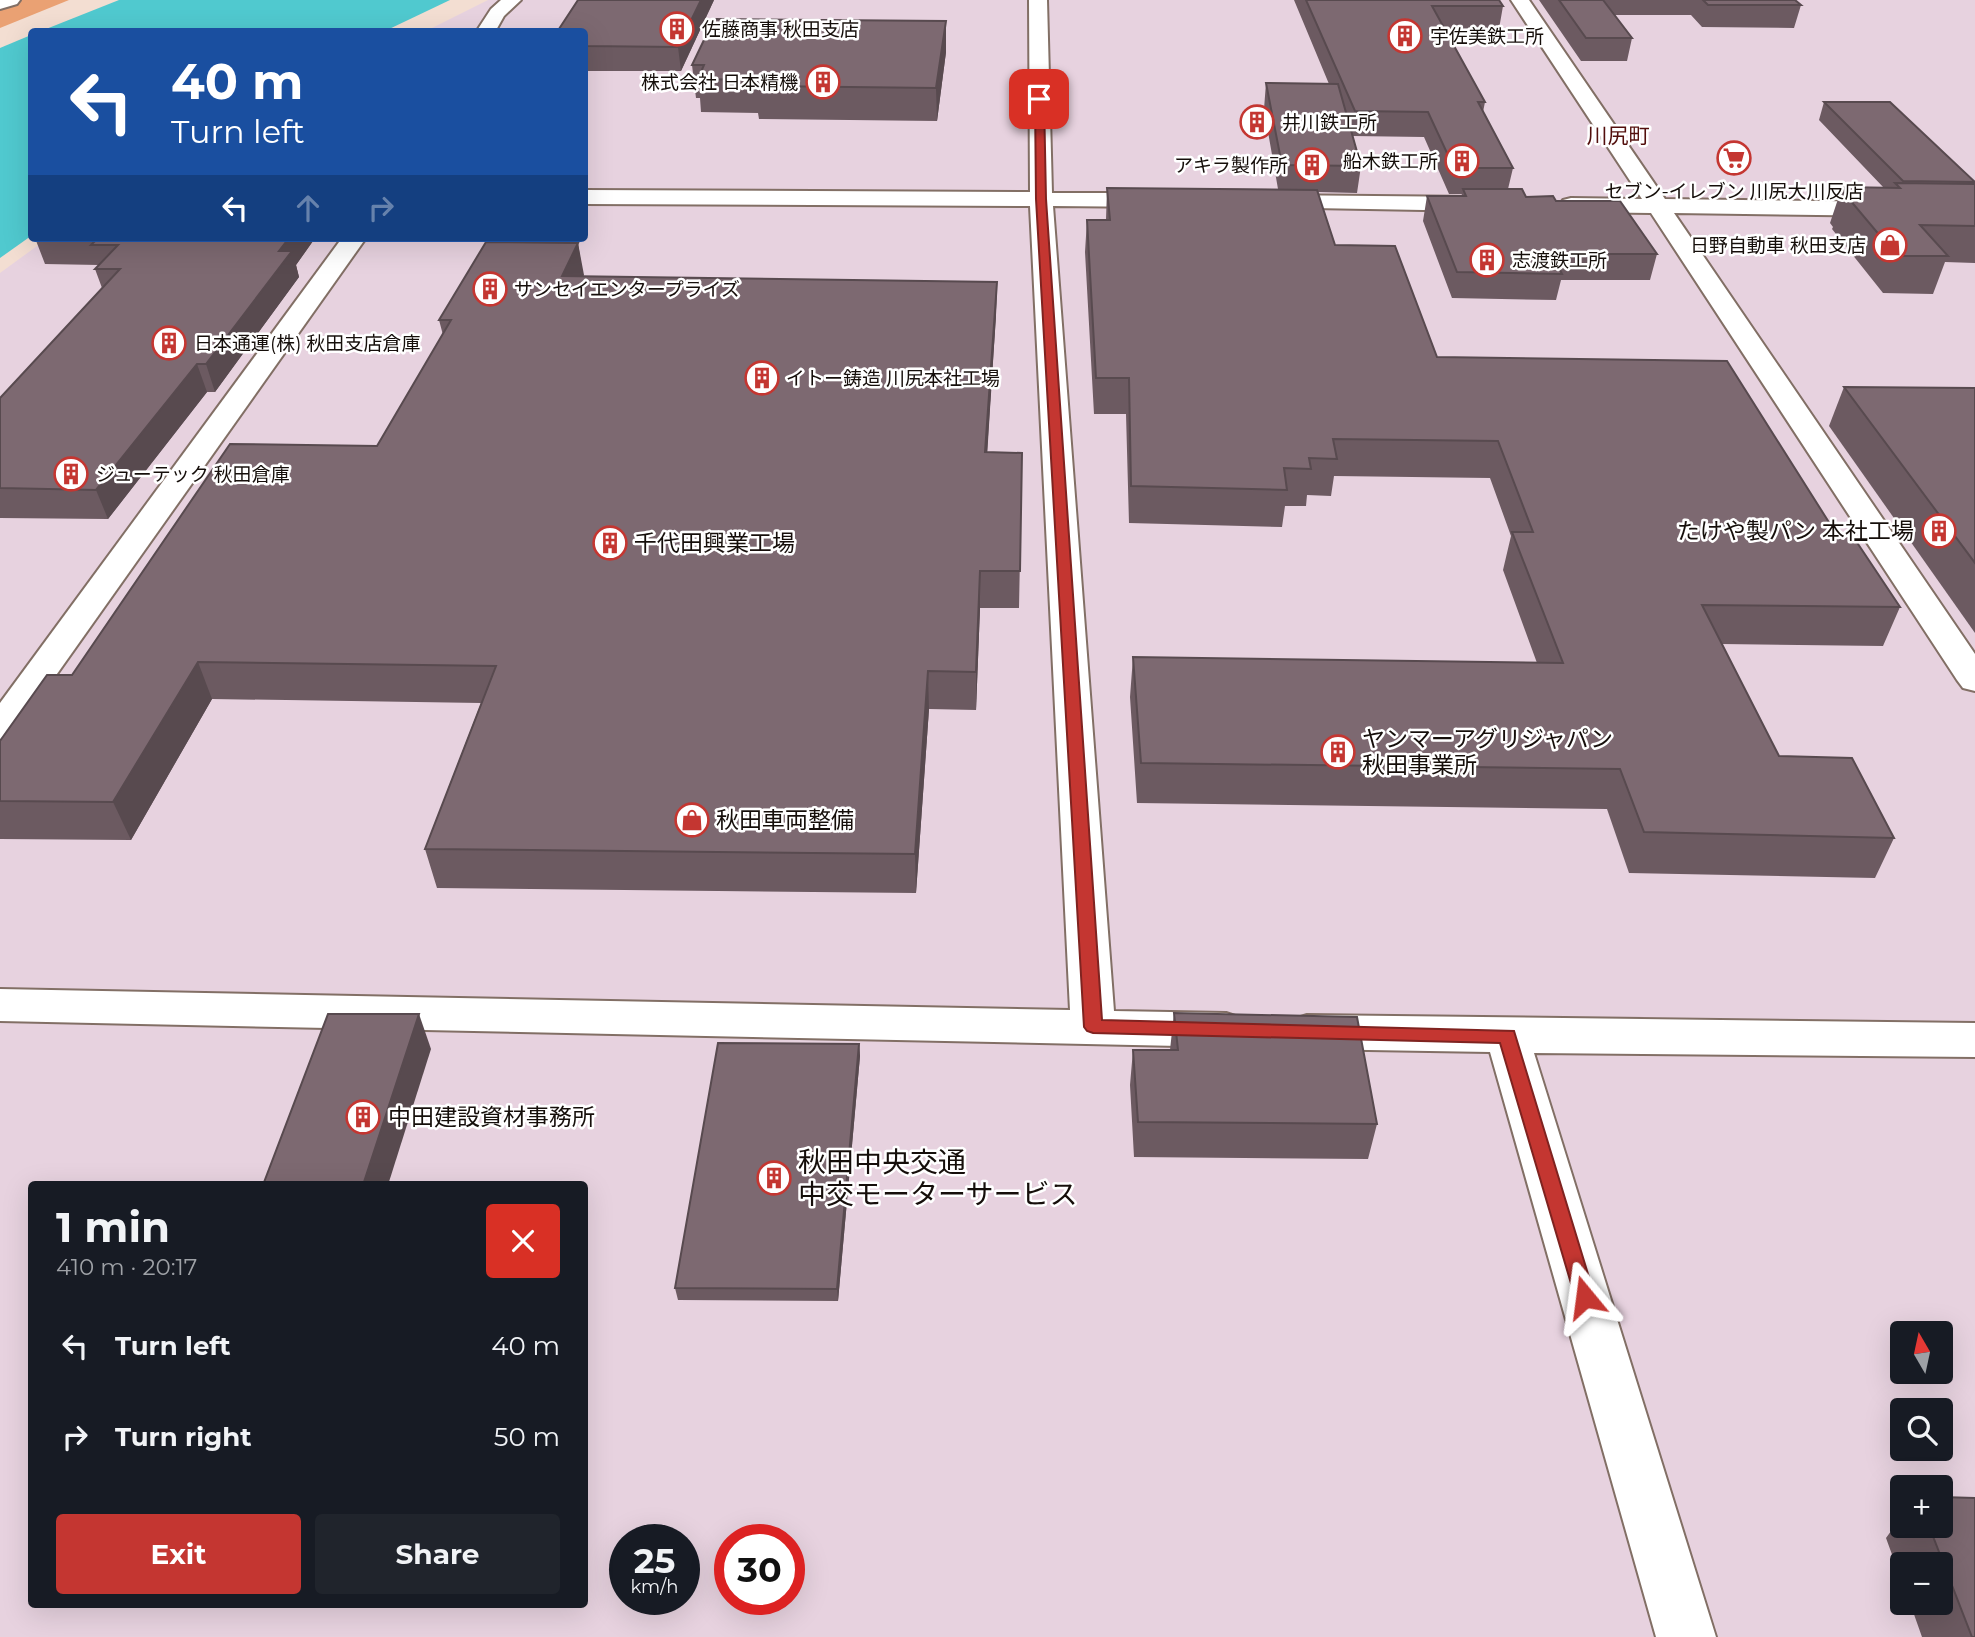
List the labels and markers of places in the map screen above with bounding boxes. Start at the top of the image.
building icon: 佐藤商事 秋田支店 [658,10,696,48]
building icon: 宇佐美鉄工所 [1386,17,1424,55]
place label: 佐藤商事 秋田支店 [702,18,859,41]
place label: 宇佐美鉄工所 [1430,25,1544,48]
building icon: 株式会社 日本精機 [804,63,842,101]
pin [1009,69,1069,129]
place label: 株式会社 日本精機 [641,71,798,94]
building icon: 井川鉄工所 [1238,103,1276,141]
place label: 井川鉄工所 [1282,111,1377,134]
supermarket icon: セブン-イレブン 川尻大川反店 [1715,139,1753,177]
building icon: 船木鉄工所 [1443,142,1481,180]
building icon: アキラ製作所 [1293,146,1331,184]
place label: 船木鉄工所 [1343,150,1438,173]
place label: アキラ製作所 [1174,154,1288,177]
place label: セブン-イレブン 川尻大川反店 [1604,180,1864,203]
shop icon: 日野自動車 秋田支店 [1871,226,1909,264]
place label: 日野自動車 秋田支店 [1690,234,1866,257]
building icon: 志渡鉄工所 [1468,241,1506,279]
place label: 志渡鉄工所 [1512,249,1607,272]
building icon: サンセイエンタープライズ [471,270,509,308]
place label: サンセイエンタープライズ [514,278,740,301]
building icon: 日本通運(株) 秋田支店倉庫 [150,324,188,362]
place label: 日本通運(株) 秋田支店倉庫 [194,332,420,355]
building icon: イトー鋳造 川尻本社工場 [743,359,781,397]
place label: イトー鋳造 川尻本社工場 [786,367,1000,390]
building icon: ジューテック 秋田倉庫 [52,455,90,493]
place label: ジューテック 秋田倉庫 [96,463,290,486]
building icon: たけや製パン 本社工場 [1920,512,1958,550]
place label: たけや製パン 本社工場 [1677,517,1914,545]
building icon: 千代田興業工場 [591,524,629,562]
place label: 千代田興業工場 [634,529,795,557]
place label: ヤンマーアグリジャパン 秋田事業所 [1362,725,1613,779]
building icon: ヤンマーアグリジャパン 秋田事業所 [1319,733,1357,771]
shop icon: 秋田車両整備 [673,801,711,839]
place label: 秋田車両整備 [716,806,854,834]
building icon: 中田建設資材事務所 [344,1098,382,1136]
place label: 中田建設資材事務所 [388,1103,595,1131]
place label: 秋田中央交通 中交モーターサービス [798,1145,1077,1211]
building icon: 秋田中央交通 中交モーターサービス [755,1159,793,1197]

